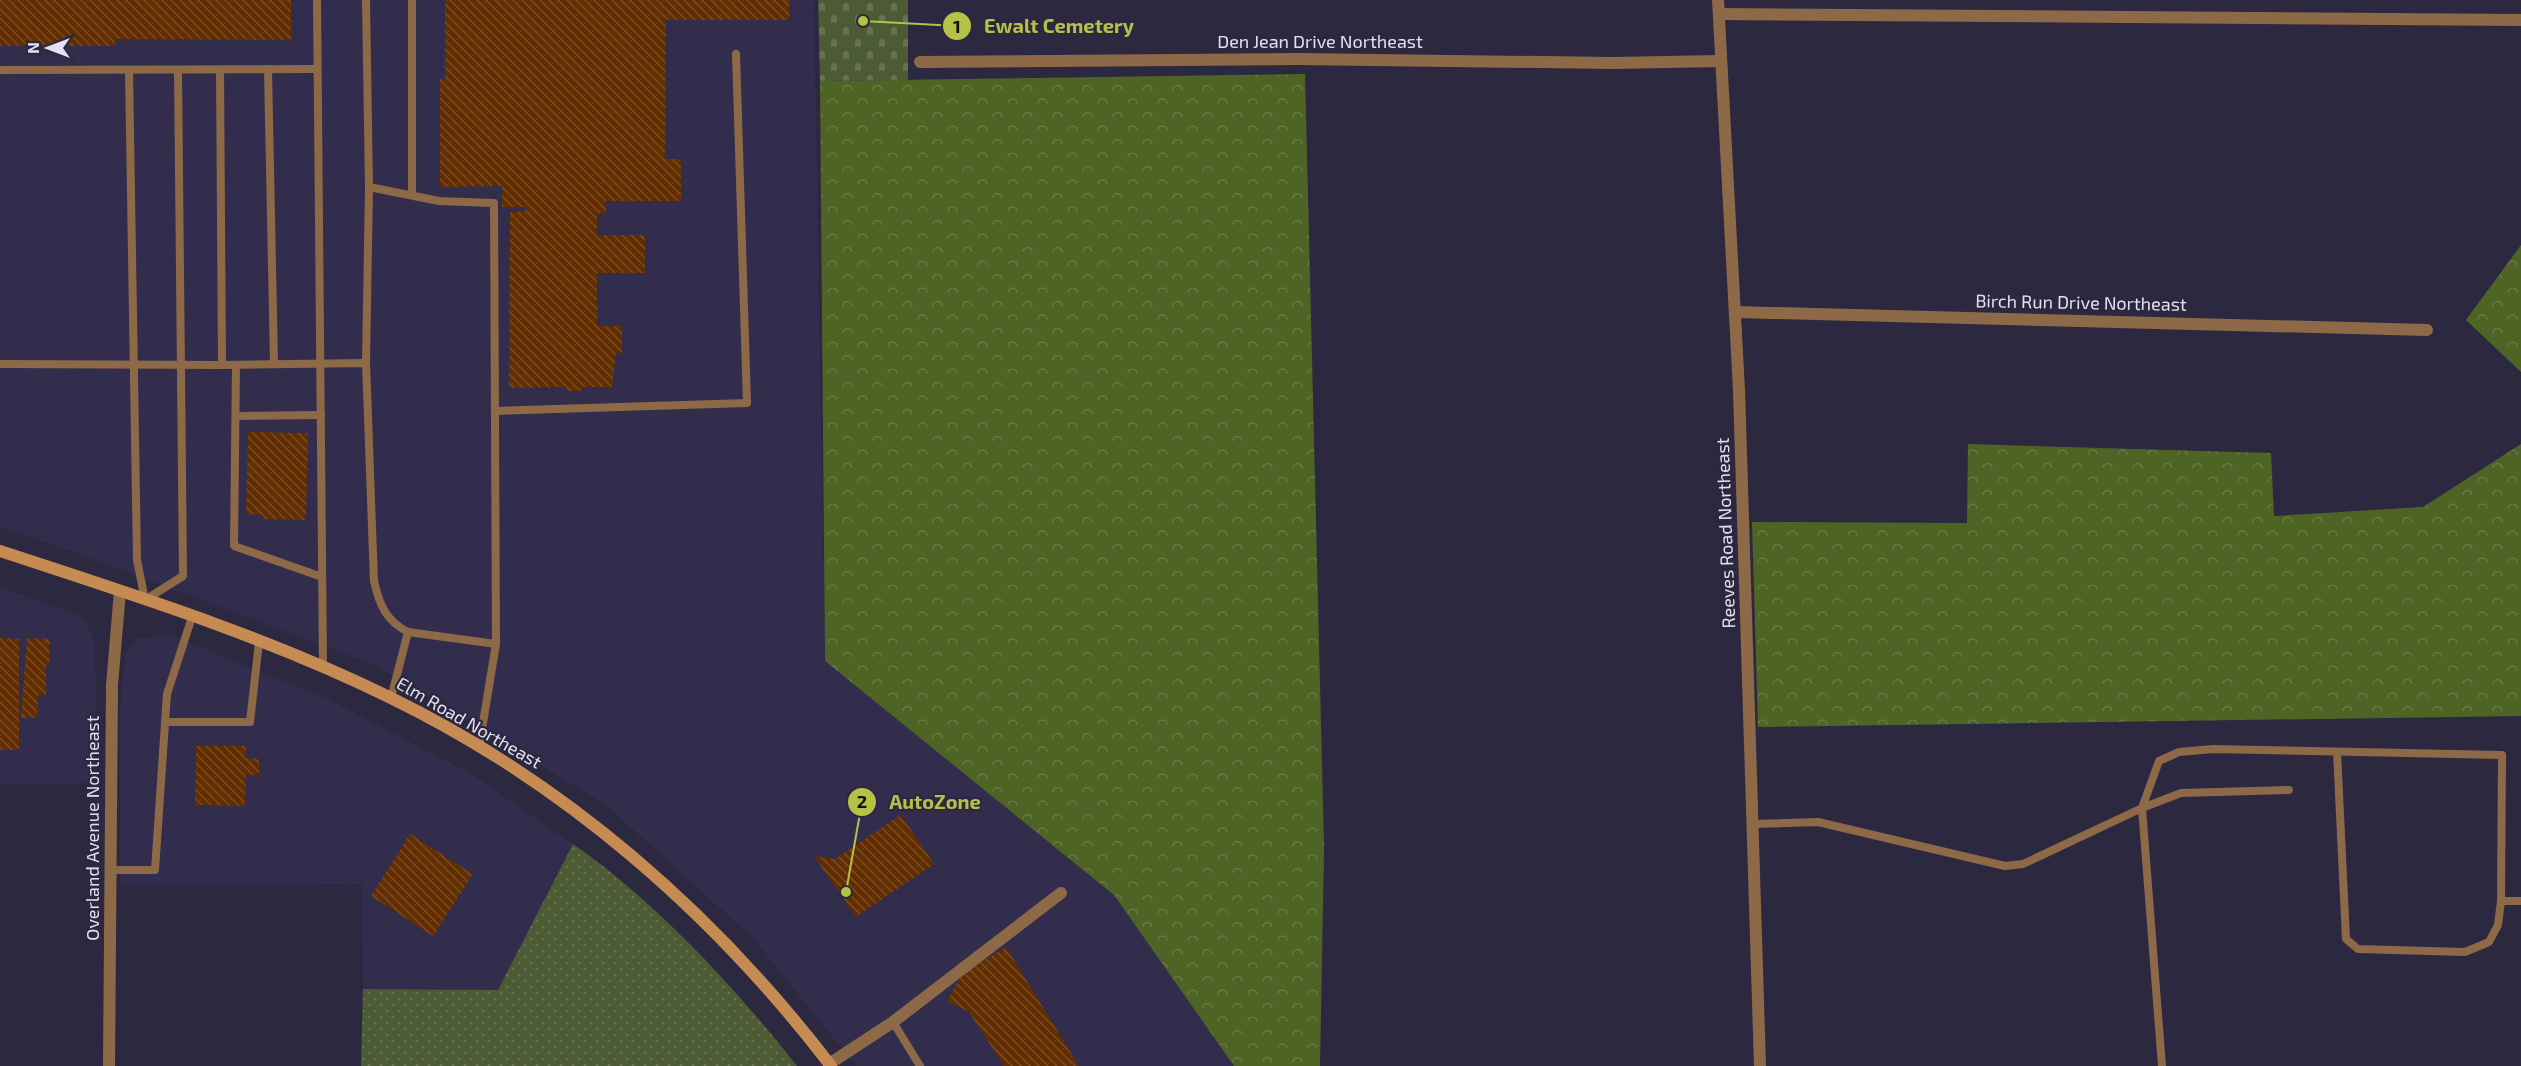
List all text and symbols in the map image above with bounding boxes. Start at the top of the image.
callout: Ewalt Cemetery [942,7,1146,45]
text: Ewalt Cemetery [984,13,1135,38]
text: 1 [953,15,961,37]
north arrow [18,18,78,78]
street label: Den Jean Drive Northeast [1217,30,1423,52]
text: N [23,42,42,54]
street label: Birch Run Drive Northeast [1975,289,2187,315]
street label: Reeves Road Northeast [1711,437,1739,629]
street label: Elm Road Northeast [393,672,546,773]
street label: Overland Avenue Northeast [81,715,103,941]
callout: AutoZone [847,783,993,821]
text: AutoZone [889,789,981,813]
text: 2 [857,790,867,812]

